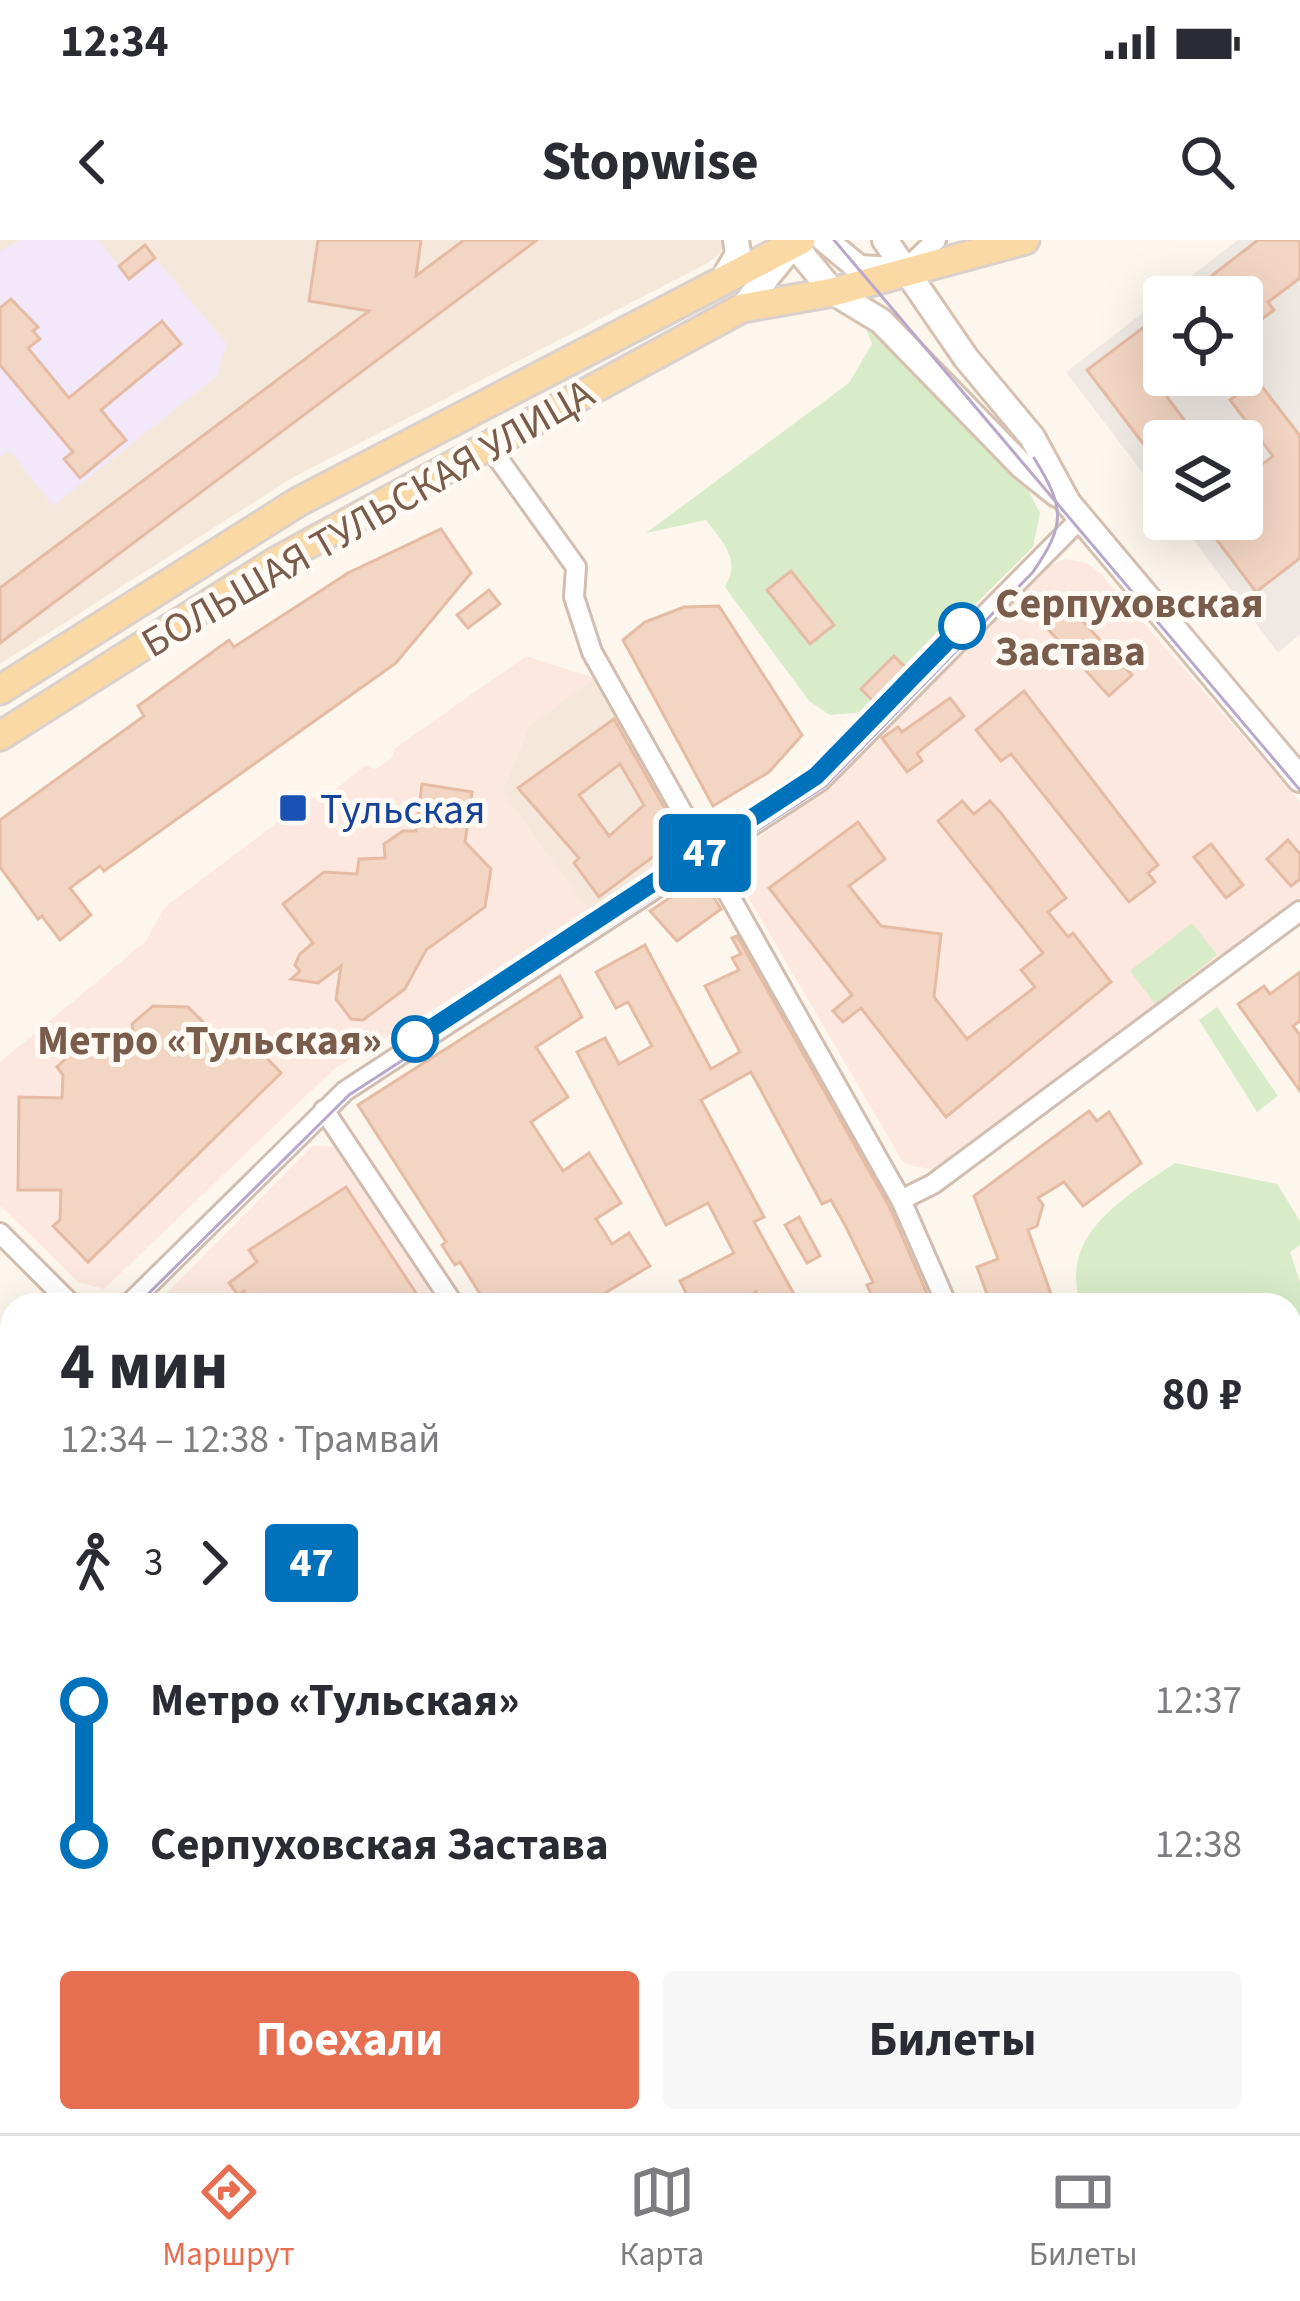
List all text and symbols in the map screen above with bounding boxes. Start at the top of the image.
text: 12:34 [60,10,169,74]
text: Stopwise [541,124,759,201]
icon: back [60,129,126,195]
icon: search [1174,129,1240,195]
map controls [1143,276,1263,540]
button: locate [1143,276,1263,396]
street label: БОЛЬШАЯ ТУЛЬСКАЯ УЛИЦА [130,364,606,673]
button: layers [1143,420,1263,540]
place label: Серпуховская Застава [995,574,1264,682]
marker: Серпуховская Застава [940,604,984,648]
place label: Тульская [320,780,486,840]
marker: Тульская [277,792,309,824]
line badge: 47 [651,814,759,892]
text: 47 [683,823,727,883]
place label: Метро «Тульская» [37,1011,382,1071]
marker: Метро «Тульская» [393,1017,437,1061]
text: 4 мин [60,1320,229,1414]
text: 80 ₽ [1162,1363,1242,1427]
text: 12:34 – 12:38 · Трамвай [60,1412,440,1468]
icon: walk [60,1530,126,1596]
icon: forward [181,1530,247,1596]
text: 47 [289,1533,334,1593]
text: 3 [144,1535,163,1591]
text: Метро «Тульская» [150,1669,520,1733]
text: 12:37 [1155,1673,1242,1729]
text: Серпуховская Застава [150,1813,609,1877]
text: 12:38 [1155,1817,1242,1873]
button: Поехали [60,1971,639,2109]
button: Билеты [663,1971,1242,2109]
tab: Маршрут [162,2159,295,2278]
tab: Карта [620,2159,704,2278]
tab: Билеты [1029,2159,1138,2278]

